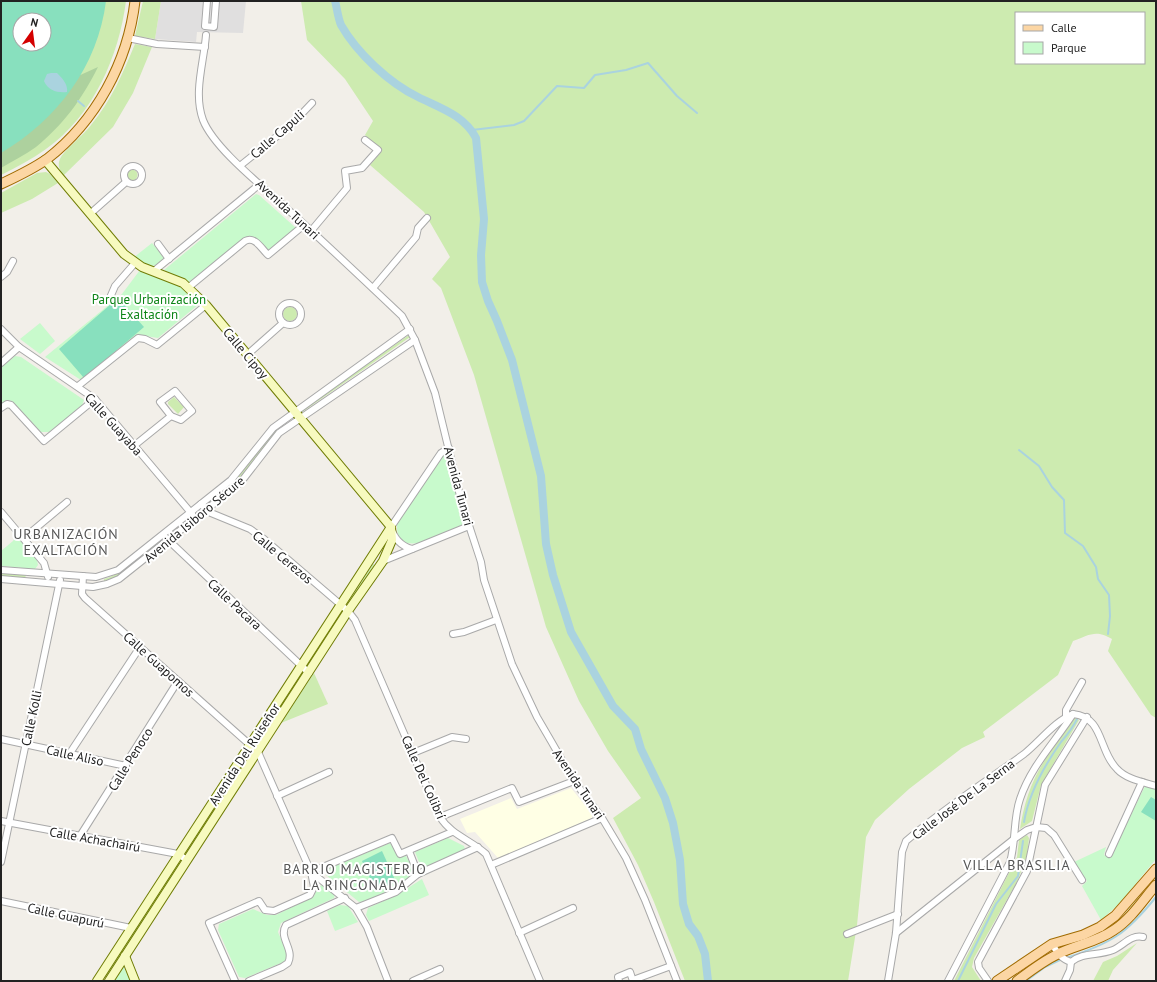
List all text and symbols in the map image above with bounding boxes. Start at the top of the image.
north arrow [12,12,52,52]
legend [1015,12,1145,64]
text: N [29,15,40,30]
text: Calle [1051,20,1077,35]
text: Parque [1051,40,1086,55]
street label: Calle Capuli [247,106,308,163]
street label: Avenida Tunari [252,175,323,243]
park label: Parque Urbanización Exaltación [92,291,206,323]
street label: Calle Cipoy [219,324,272,383]
street label: Calle Guayaba [81,389,146,459]
street label: Avenida Tunari [440,445,477,528]
street label: Avenida Isiboro Sécure [141,472,248,566]
district label: URBANIZACIÓN EXALTACIÓN [13,525,119,559]
street label: Calle Cerezos [249,527,316,588]
street label: Calle Pacara [204,575,265,634]
street label: Calle Guapomos [120,628,198,701]
street label: Calle Kolli [17,689,46,748]
street label: Avenida Del Ruiseñor [205,699,284,809]
street label: Calle Penoco [104,724,157,794]
street label: Calle Del Colibrí [398,733,450,822]
street label: Calle Aliso [45,741,105,770]
street label: Avenida Tunari [549,746,608,823]
street label: Calle José De La Serna [909,755,1018,844]
street label: Calle Achachairú [48,823,142,856]
district label: VILLA BRASILIA [962,856,1071,874]
district label: BARRIO MAGISTERIO LA RINCONADA [283,860,427,894]
street label: Calle Guapurú [26,899,106,932]

